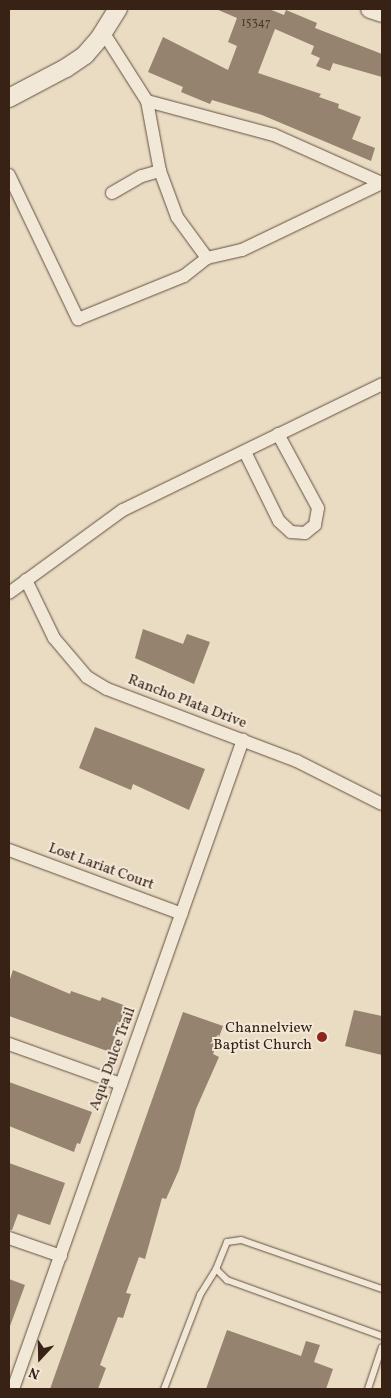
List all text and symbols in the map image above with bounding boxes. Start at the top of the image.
house number: 15347 [241,17,271,31]
street label: Rancho Plata Drive [125,671,249,733]
street label: Lost Lariat Court [46,840,156,894]
street label: Aqua Dulce Trail [86,1005,140,1113]
place label: Channelview Baptist Church [213,1019,312,1054]
marker: Channelview Baptist Church [316,1031,328,1043]
north arrow [15,1333,65,1383]
text: N [26,1362,43,1383]

